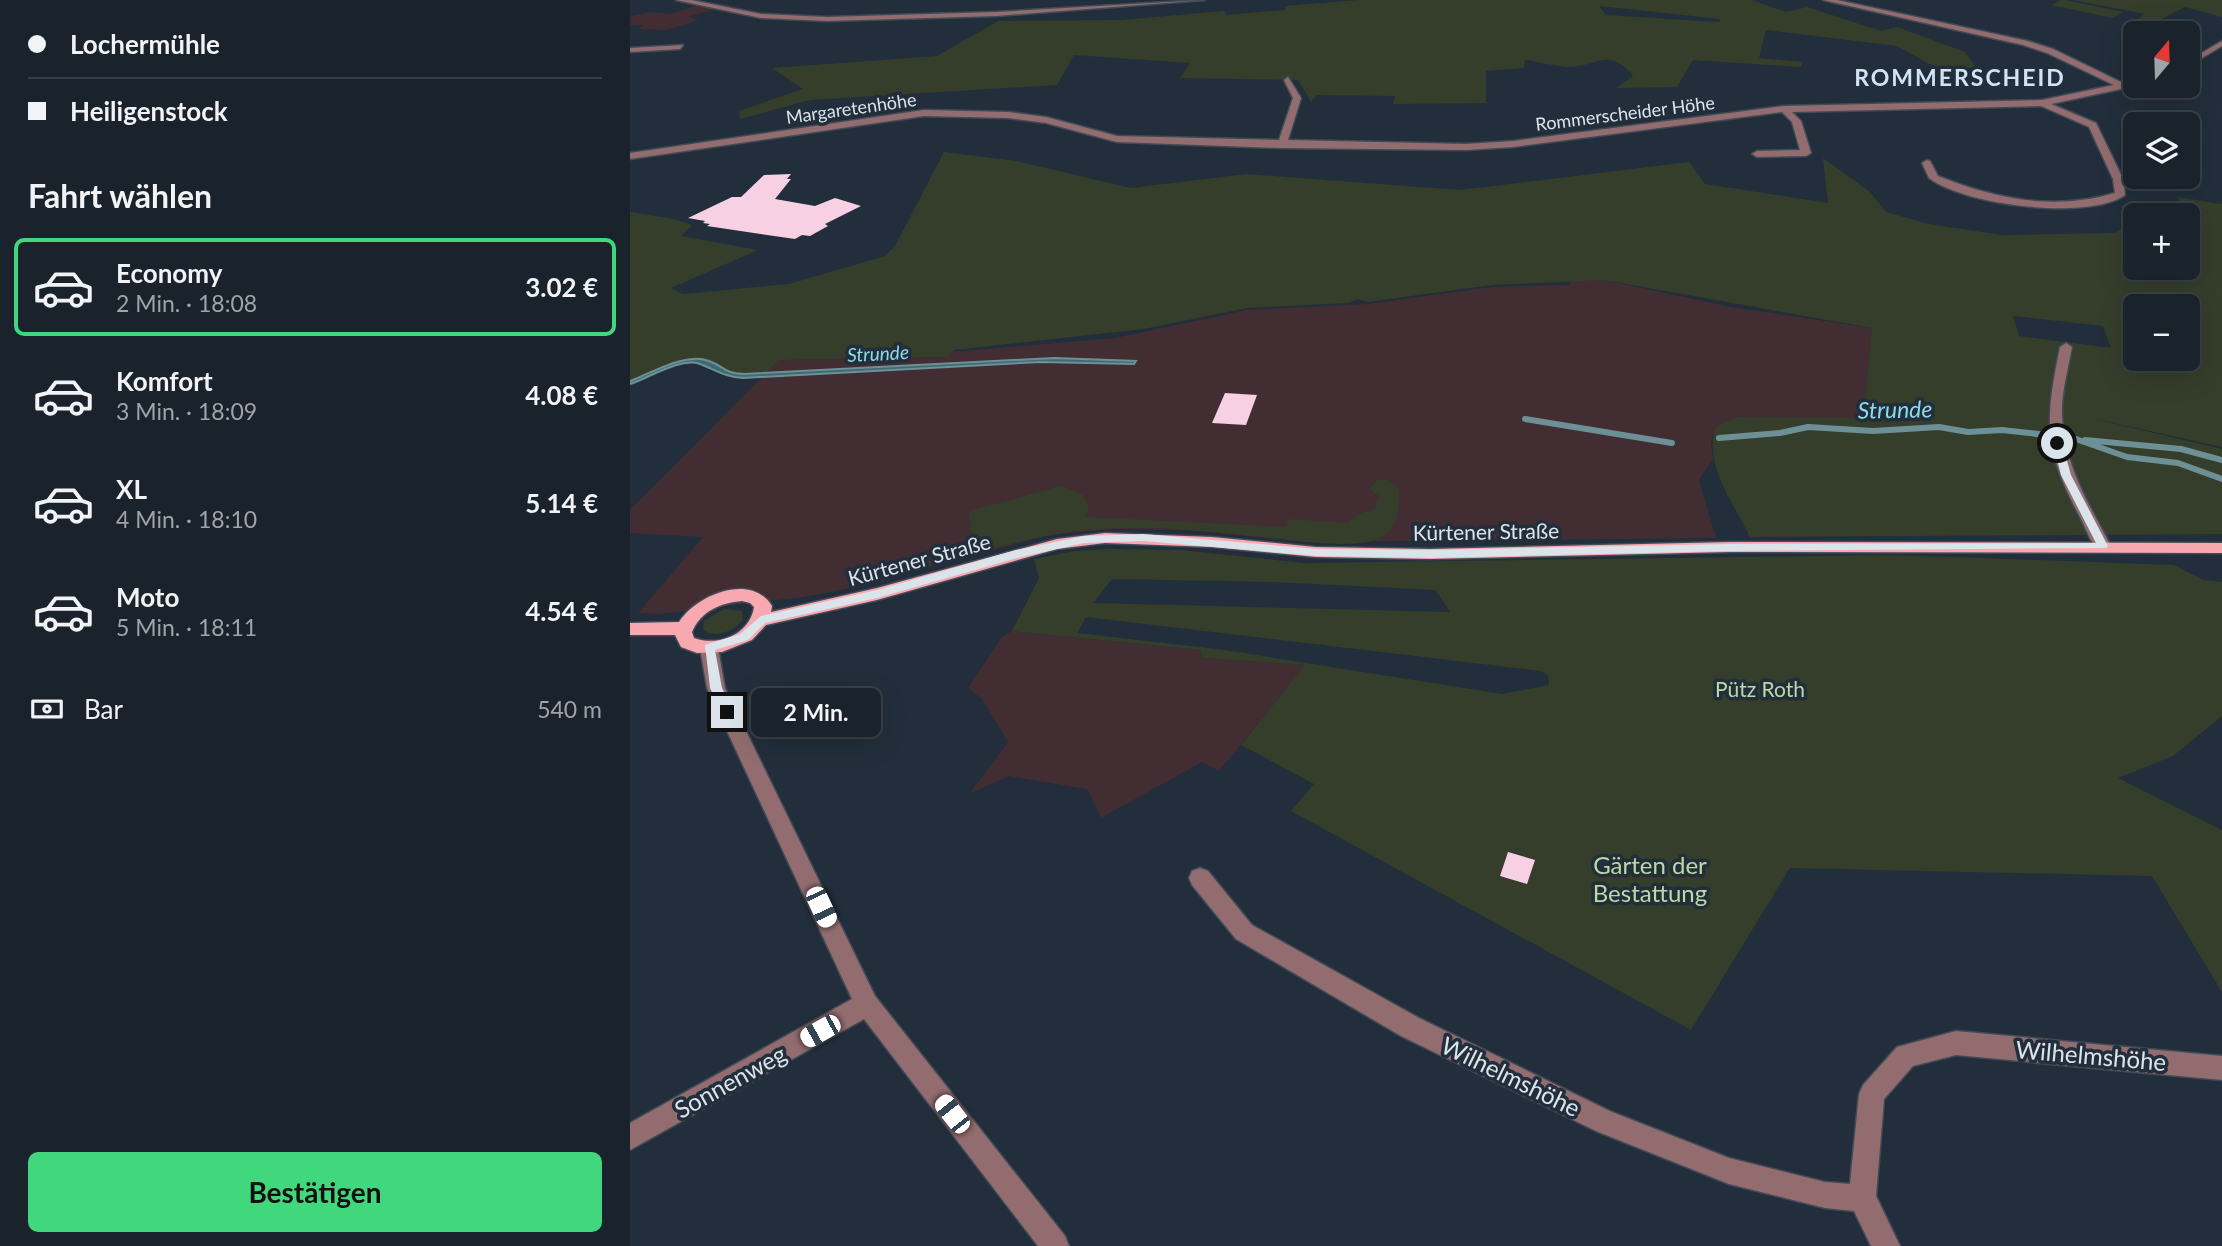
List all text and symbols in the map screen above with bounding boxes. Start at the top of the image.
north arrow [2123,21,2200,98]
map controls [2123,21,2200,371]
text: Lochermühle [70,28,220,60]
district label: ROMMERSCHEID [1854,63,2066,91]
street label: Margaretenhöhe [784,88,918,128]
street label: Rommerscheider Höhe [1534,91,1716,135]
text: Heiligenstock [70,95,228,127]
button: layers [2123,112,2200,189]
text: Fahrt wählen [28,176,212,215]
button: + [2123,203,2200,280]
icon: car [32,256,95,319]
text: Economy [116,257,222,289]
text: 3.02 € [525,271,598,303]
text: 2 Min. · 18:08 [116,289,257,317]
button: − [2123,294,2200,371]
water label: Strunde [847,340,909,366]
icon: car [32,364,95,427]
text: Komfort [116,365,213,397]
text: 4.08 € [525,379,598,411]
water label: Strunde [1857,394,1933,424]
text: 3 Min. · 18:09 [116,397,257,425]
route start [2041,427,2073,459]
icon: car [32,472,95,535]
text: XL [116,473,147,505]
text: 5.14 € [525,487,598,519]
text: 4 Min. · 18:10 [116,505,257,533]
street label: Kürtener Straße [1413,517,1559,545]
street label: Kürtener Straße [845,528,993,590]
icon: car [32,580,95,643]
text: Moto [116,581,179,613]
text: 4.54 € [525,595,598,627]
text: 5 Min. · 18:11 [116,613,257,641]
park label: Pütz Roth [1715,676,1805,701]
callout: 2 Min. [752,688,881,736]
icon: cash [28,690,66,728]
text: Bar [84,693,123,725]
text: 540 m [537,695,602,723]
route end [711,696,743,728]
text: 2 Min. [784,698,848,726]
park label: Gärten der Bestattung [1593,850,1707,907]
car [803,884,840,930]
car [797,1012,844,1050]
street label: Wilhelmshöhe [1437,1030,1585,1122]
street label: Wilhelmshöhe [2014,1034,2168,1076]
street label: Sonnenweg [669,1038,791,1124]
car [931,1091,974,1137]
button: Bestätigen [28,1152,602,1232]

